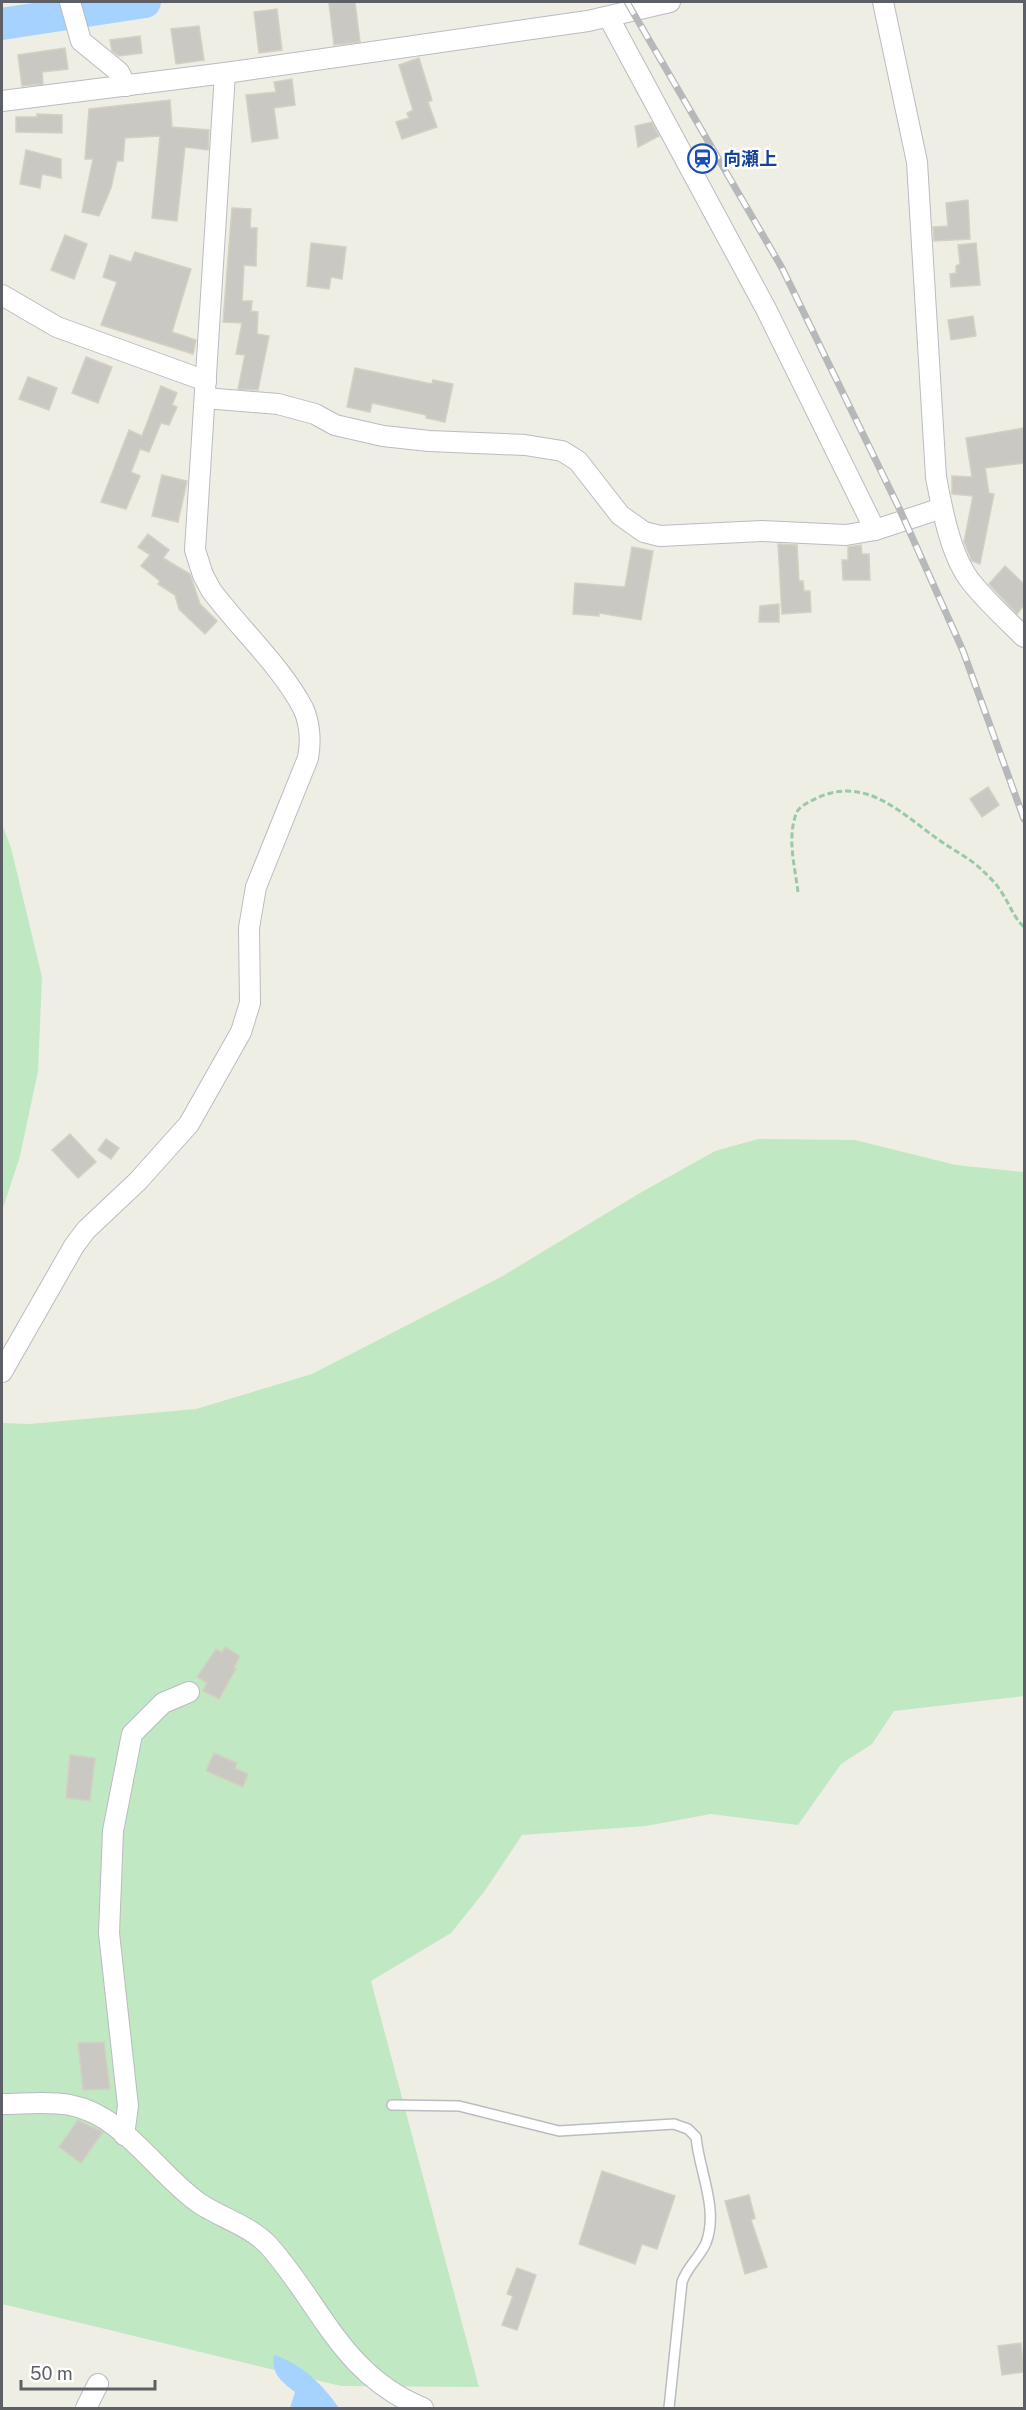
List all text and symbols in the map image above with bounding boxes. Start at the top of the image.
station icon: 向瀬上 [686,143,718,175]
place label: 向瀬上 [723,148,777,169]
scale bar [21,2353,154,2391]
text: 50 m [30,2363,73,2384]

